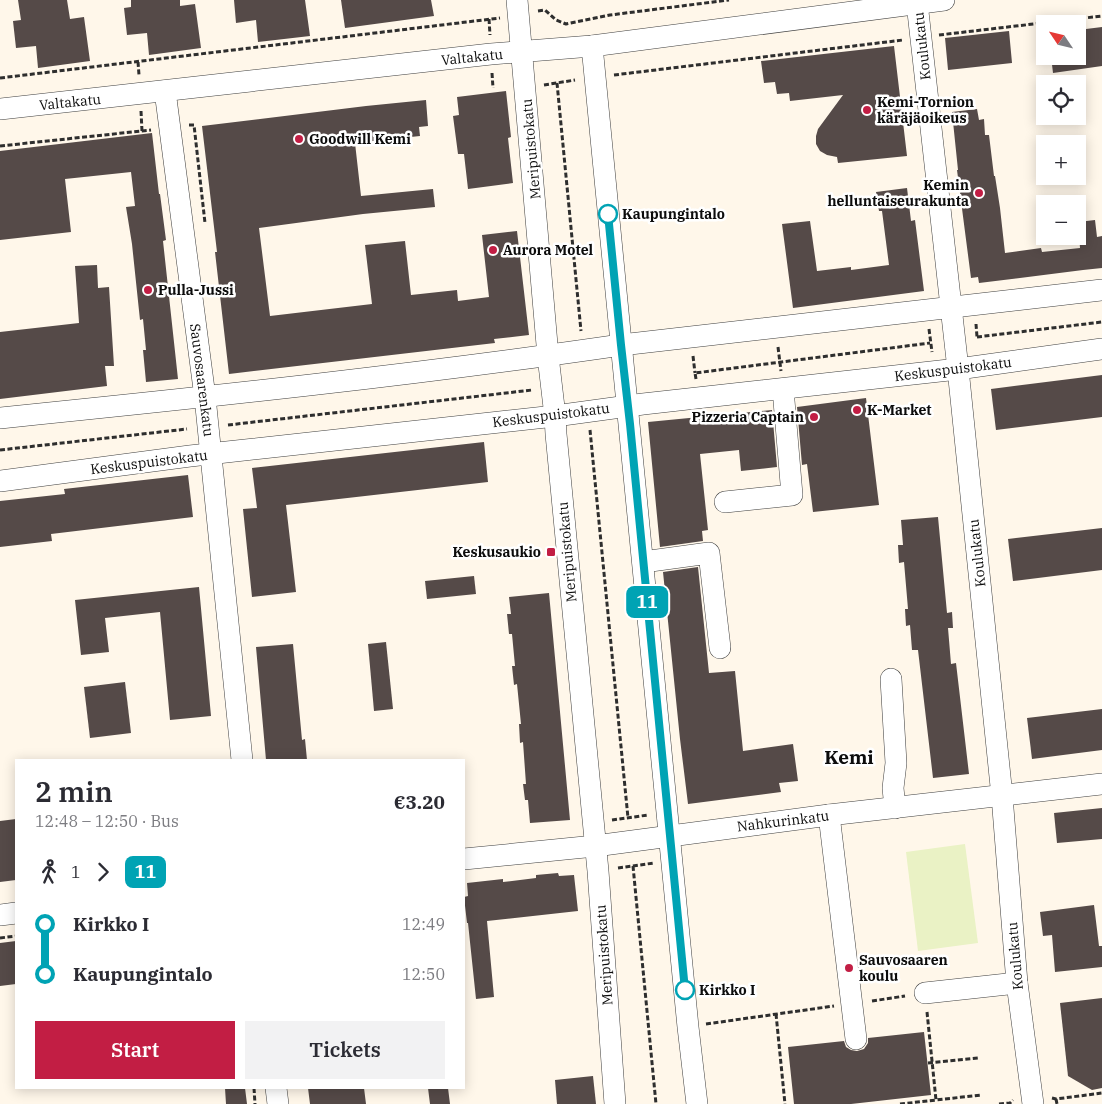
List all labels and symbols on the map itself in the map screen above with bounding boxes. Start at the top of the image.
street label: Koulukatu [909,11,935,81]
north arrow [1036,15,1086,65]
street label: Valtakatu [440,45,504,69]
street label: Valtakatu [38,90,102,114]
place label: Kemi-Tornion käräjäoikeus [877,93,974,127]
street label: Meripuistokatu [518,98,544,200]
marker: Kemi-Tornion käräjäoikeus [861,104,873,116]
place label: Goodwill Kemi [309,130,411,148]
marker: Goodwill Kemi [293,133,305,145]
place label: Kemin helluntaiseurakunta [828,176,969,210]
marker: Kemin helluntaiseurakunta [973,187,985,199]
marker: Kaupungintalo [598,204,618,224]
place label: Kaupungintalo [622,205,725,223]
place label: Aurora Motel [503,241,594,259]
marker: Aurora Motel [487,244,499,256]
place label: Pulla-Jussi [158,281,234,299]
marker: Pulla-Jussi [142,284,154,296]
street label: Sauvosaarenkatu [186,322,218,438]
street label: Keskuspuistokatu [893,353,1013,385]
street label: Keskuspuistokatu [491,399,611,431]
place label: K-Market [867,401,932,419]
marker: K-Market [851,404,863,416]
place label: Pizzeria Captain [692,408,804,426]
marker: Pizzeria Captain [808,411,820,423]
street label: Keskuspuistokatu [89,446,209,478]
street label: Meripuistokatu [554,501,580,603]
street label: Koulukatu [964,518,990,588]
place label: Keskusaukio [452,543,541,561]
marker: Keskusaukio [545,546,557,558]
line badge: 11 [624,586,670,618]
district label: Kemi [824,745,874,769]
street label: Nahkurinkatu [736,806,830,836]
street label: Meripuistokatu [591,904,616,1006]
street label: Koulukatu [1003,921,1027,991]
place label: Sauvosaaren koulu [859,951,948,985]
marker: Sauvosaaren koulu [843,962,855,974]
marker: Kirkko I [675,980,695,1000]
place label: Kirkko I [699,981,755,999]

